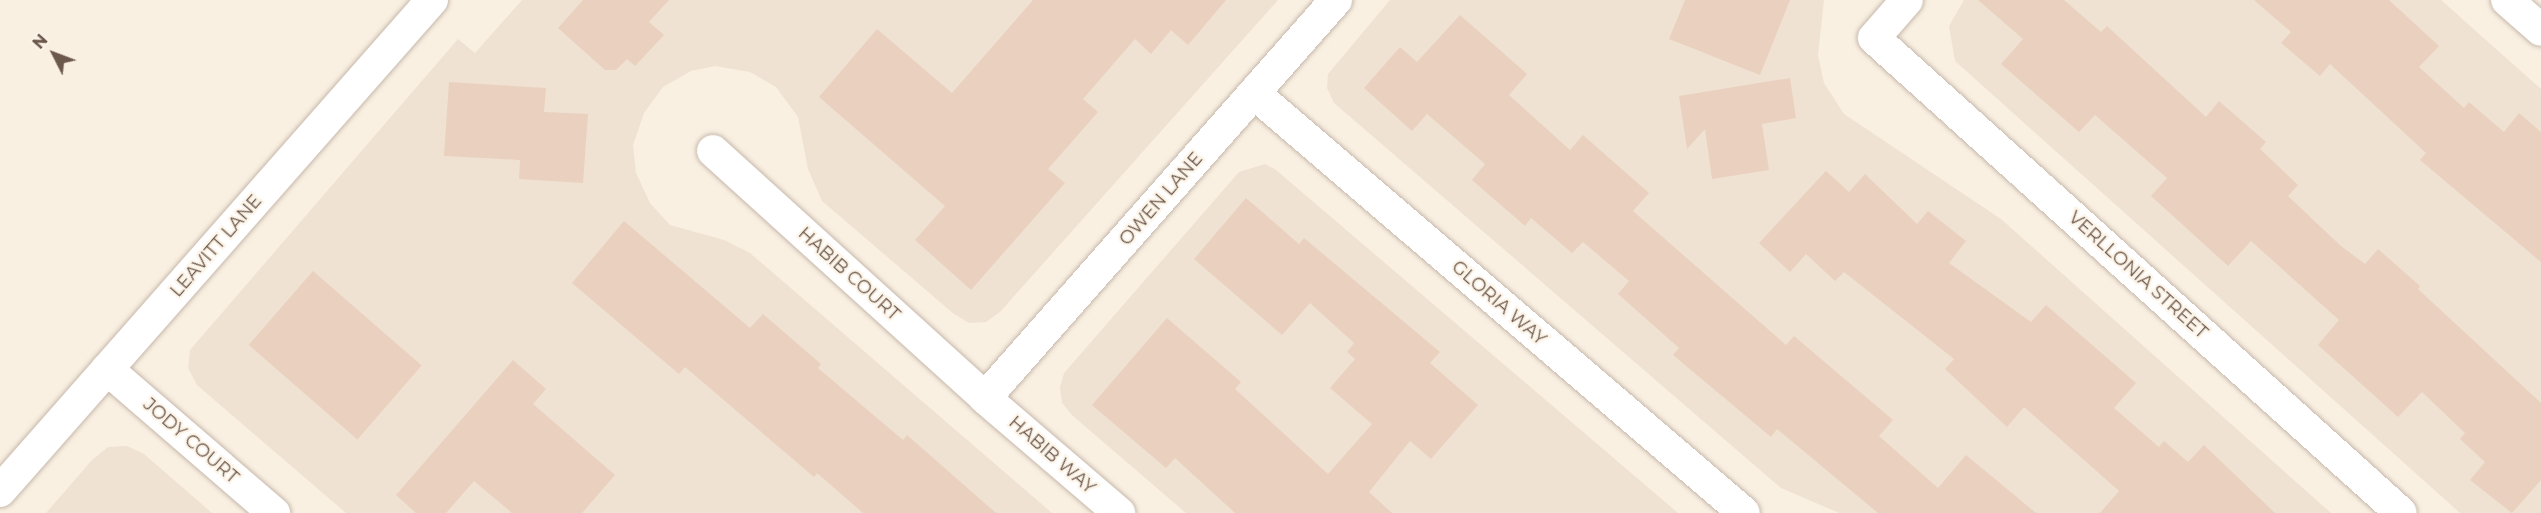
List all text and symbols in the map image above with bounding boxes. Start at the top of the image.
north arrow [24,24,84,84]
text: N [29,30,52,53]
street label: OWEN LANE [1115,148,1207,250]
street label: LEAVITT LANE [166,190,266,302]
street label: VERLLONIA STREET [2064,207,2212,343]
street label: HABIB COURT [794,223,904,325]
street label: GLORIA WAY [1447,256,1551,350]
street label: JODY COURT [139,394,243,488]
street label: HABIB WAY [1004,412,1100,498]

